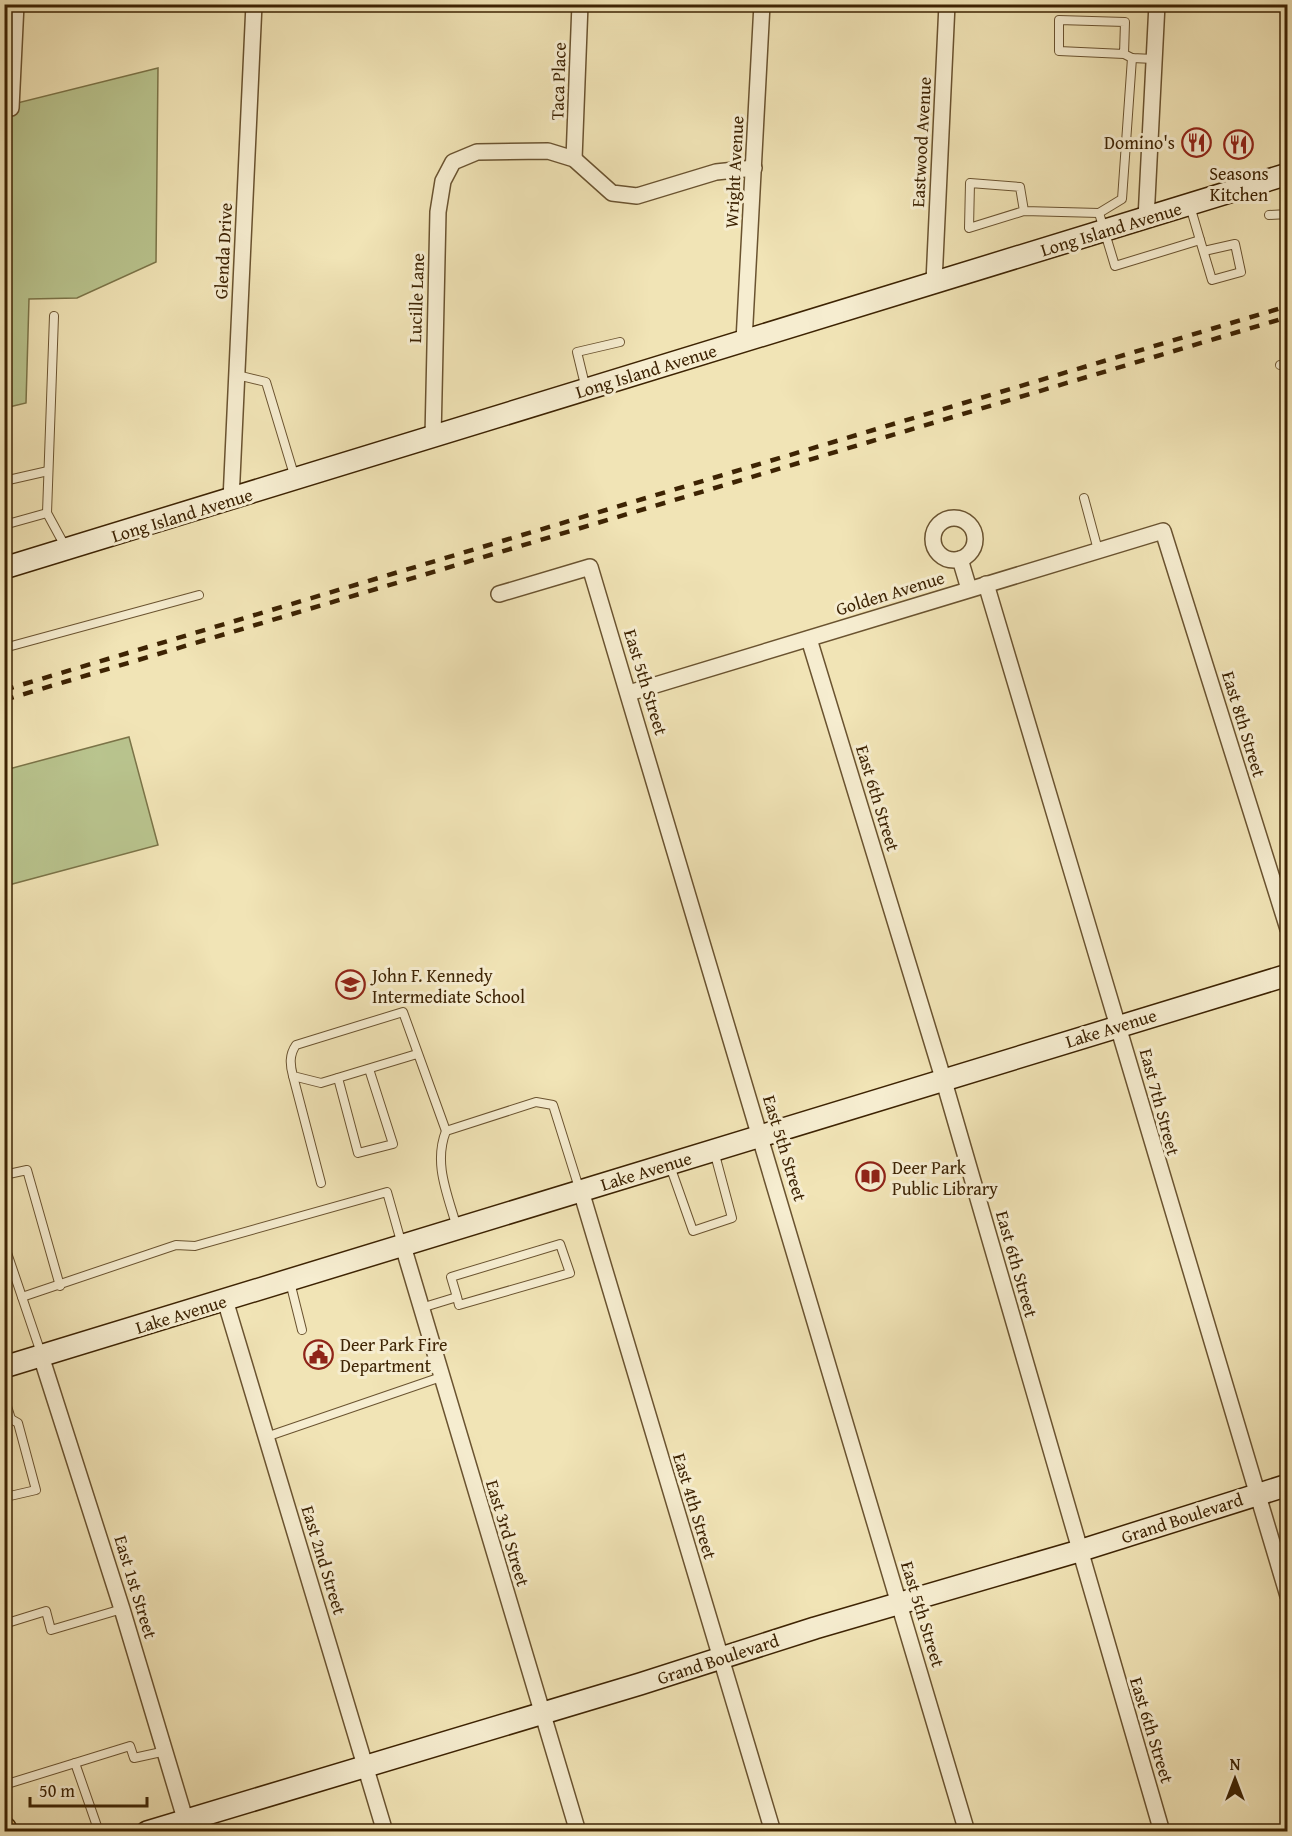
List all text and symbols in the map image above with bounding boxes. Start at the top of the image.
street label: Taca Place [543,42,573,120]
street label: Eastwood Avenue [904,76,938,208]
street label: Wright Avenue [718,115,750,229]
restaurant icon: Domino's [1180,126,1212,158]
restaurant icon: Seasons Kitchen [1223,128,1255,160]
place label: Domino's [1104,129,1175,156]
place label: Seasons Kitchen [1209,160,1269,208]
street label: Long Island Avenue [1037,195,1185,263]
street label: Glenda Drive [207,202,239,300]
street label: Lucille Lane [401,253,431,343]
street label: Long Island Avenue [572,337,720,405]
street label: Long Island Avenue [108,481,256,549]
street label: Golden Avenue [832,564,948,622]
street label: East 5th Street [617,626,675,739]
street label: East 8th Street [1215,668,1273,781]
street label: East 6th Street [849,742,907,855]
place label: John F. Kennedy Intermediate School [370,962,525,1010]
school or university icon: John F. Kennedy Intermediate School [335,969,367,1001]
street label: Lake Avenue [1062,1001,1160,1055]
street label: East 7th Street [1133,1046,1187,1159]
street label: East 5th Street [756,1092,814,1205]
street label: Lake Avenue [597,1144,695,1198]
place label: Deer Park Public Library [892,1154,998,1202]
library icon: Deer Park Public Library [855,1161,887,1193]
street label: East 6th Street [989,1208,1045,1321]
street label: Lake Avenue [132,1287,230,1341]
place label: Deer Park Fire Department [340,1331,447,1379]
public building icon: Deer Park Fire Department [303,1338,335,1370]
street label: East 4th Street [666,1450,724,1563]
street label: East 3rd Street [479,1476,537,1590]
street label: Grand Boulevard [1118,1485,1247,1550]
street label: East 2nd Street [295,1502,354,1619]
street label: East 1st Street [107,1532,165,1643]
street label: East 5th Street [894,1558,952,1671]
street label: Grand Boulevard [654,1626,783,1691]
street label: East 6th Street [1123,1674,1181,1787]
north arrow [1205,1749,1265,1809]
text: N [1230,1752,1241,1776]
scale bar [30,1770,147,1808]
text: 50 m [39,1777,75,1804]

